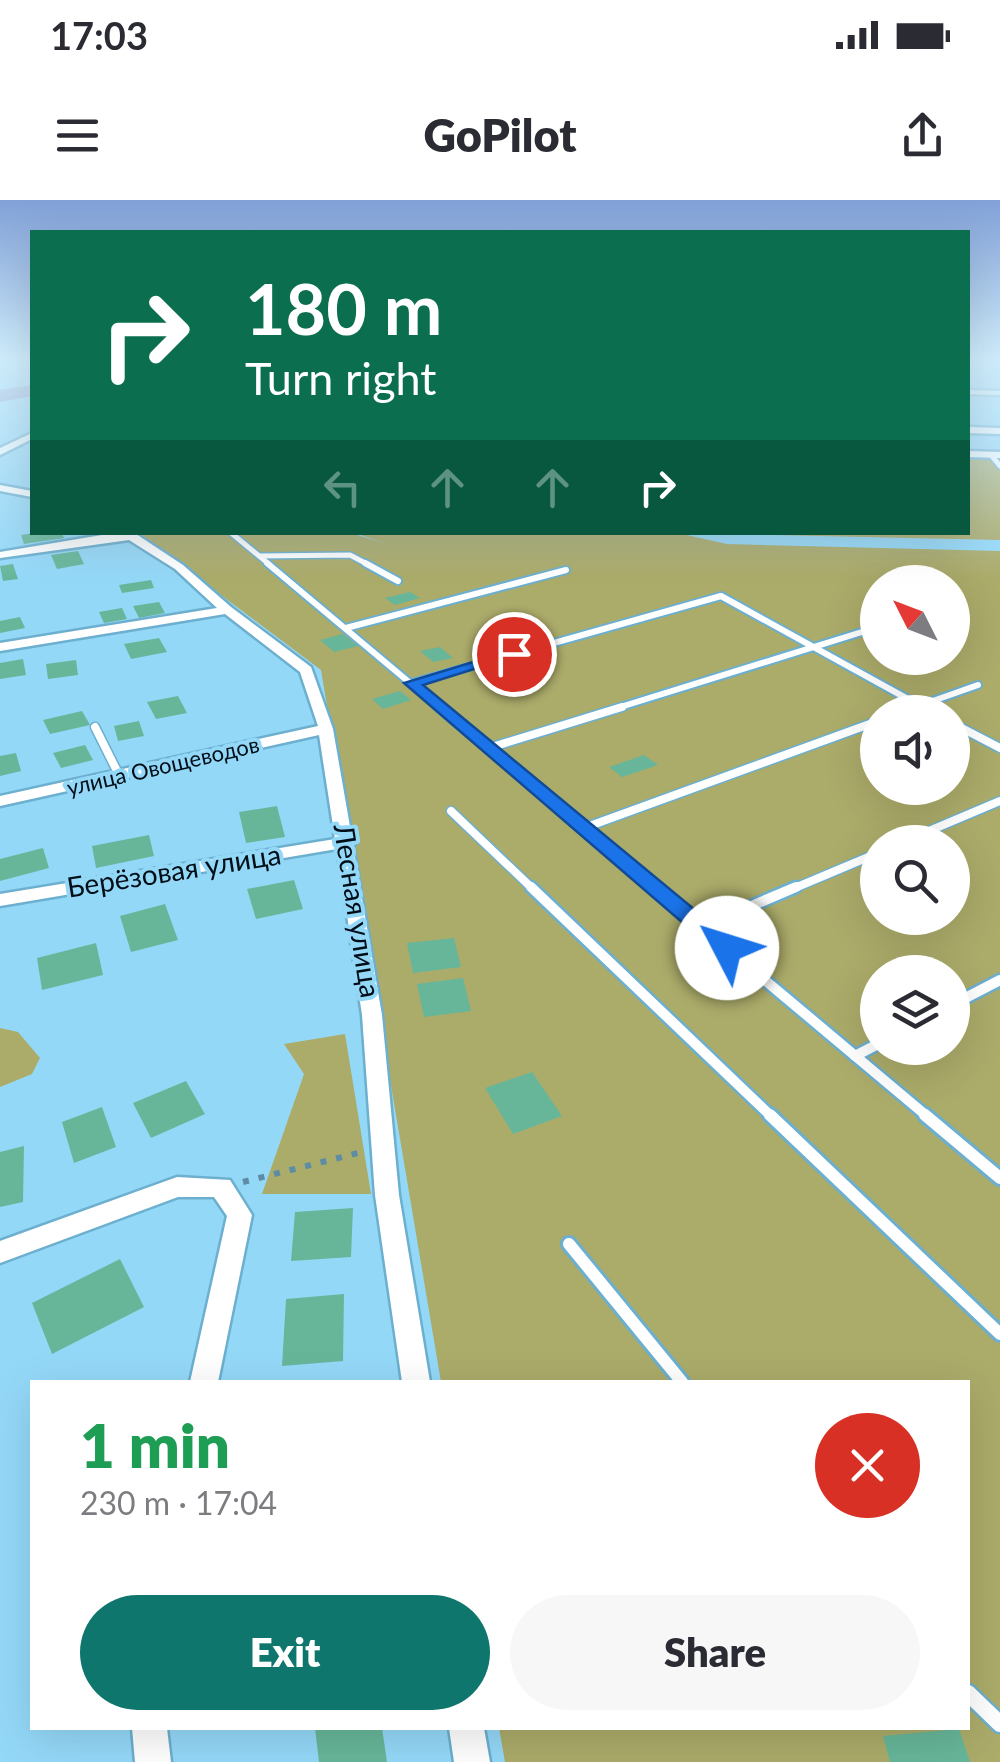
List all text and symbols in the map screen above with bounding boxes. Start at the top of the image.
text: 17:03 [50,12,148,58]
icon: menu [50,108,105,163]
text: GoPilot [424,108,576,162]
icon: share [895,108,950,163]
text: 180 m [245,266,442,350]
icon: right [80,270,210,400]
text: Turn right [245,351,436,405]
icon: left [315,460,370,515]
icon: ahead [420,460,475,515]
icon: ahead [525,460,580,515]
icon: right [630,460,685,515]
north arrow [860,565,970,675]
map controls [860,565,970,1065]
pin [472,612,557,697]
icon: arrive [487,627,542,682]
button: sound [860,695,970,805]
street label: улица Овощеводов [64,730,262,801]
street label: Лесная улица [327,821,388,1000]
button: search [860,825,970,935]
street label: Берёзовая улица [64,836,283,904]
position arrow [675,896,779,1000]
button: layers [860,955,970,1065]
text: 1 min [80,1409,230,1481]
button: close [815,1413,920,1518]
text: 230 m · 17:04 [80,1483,277,1522]
button: Exit [80,1595,490,1710]
button: Share [510,1595,920,1710]

